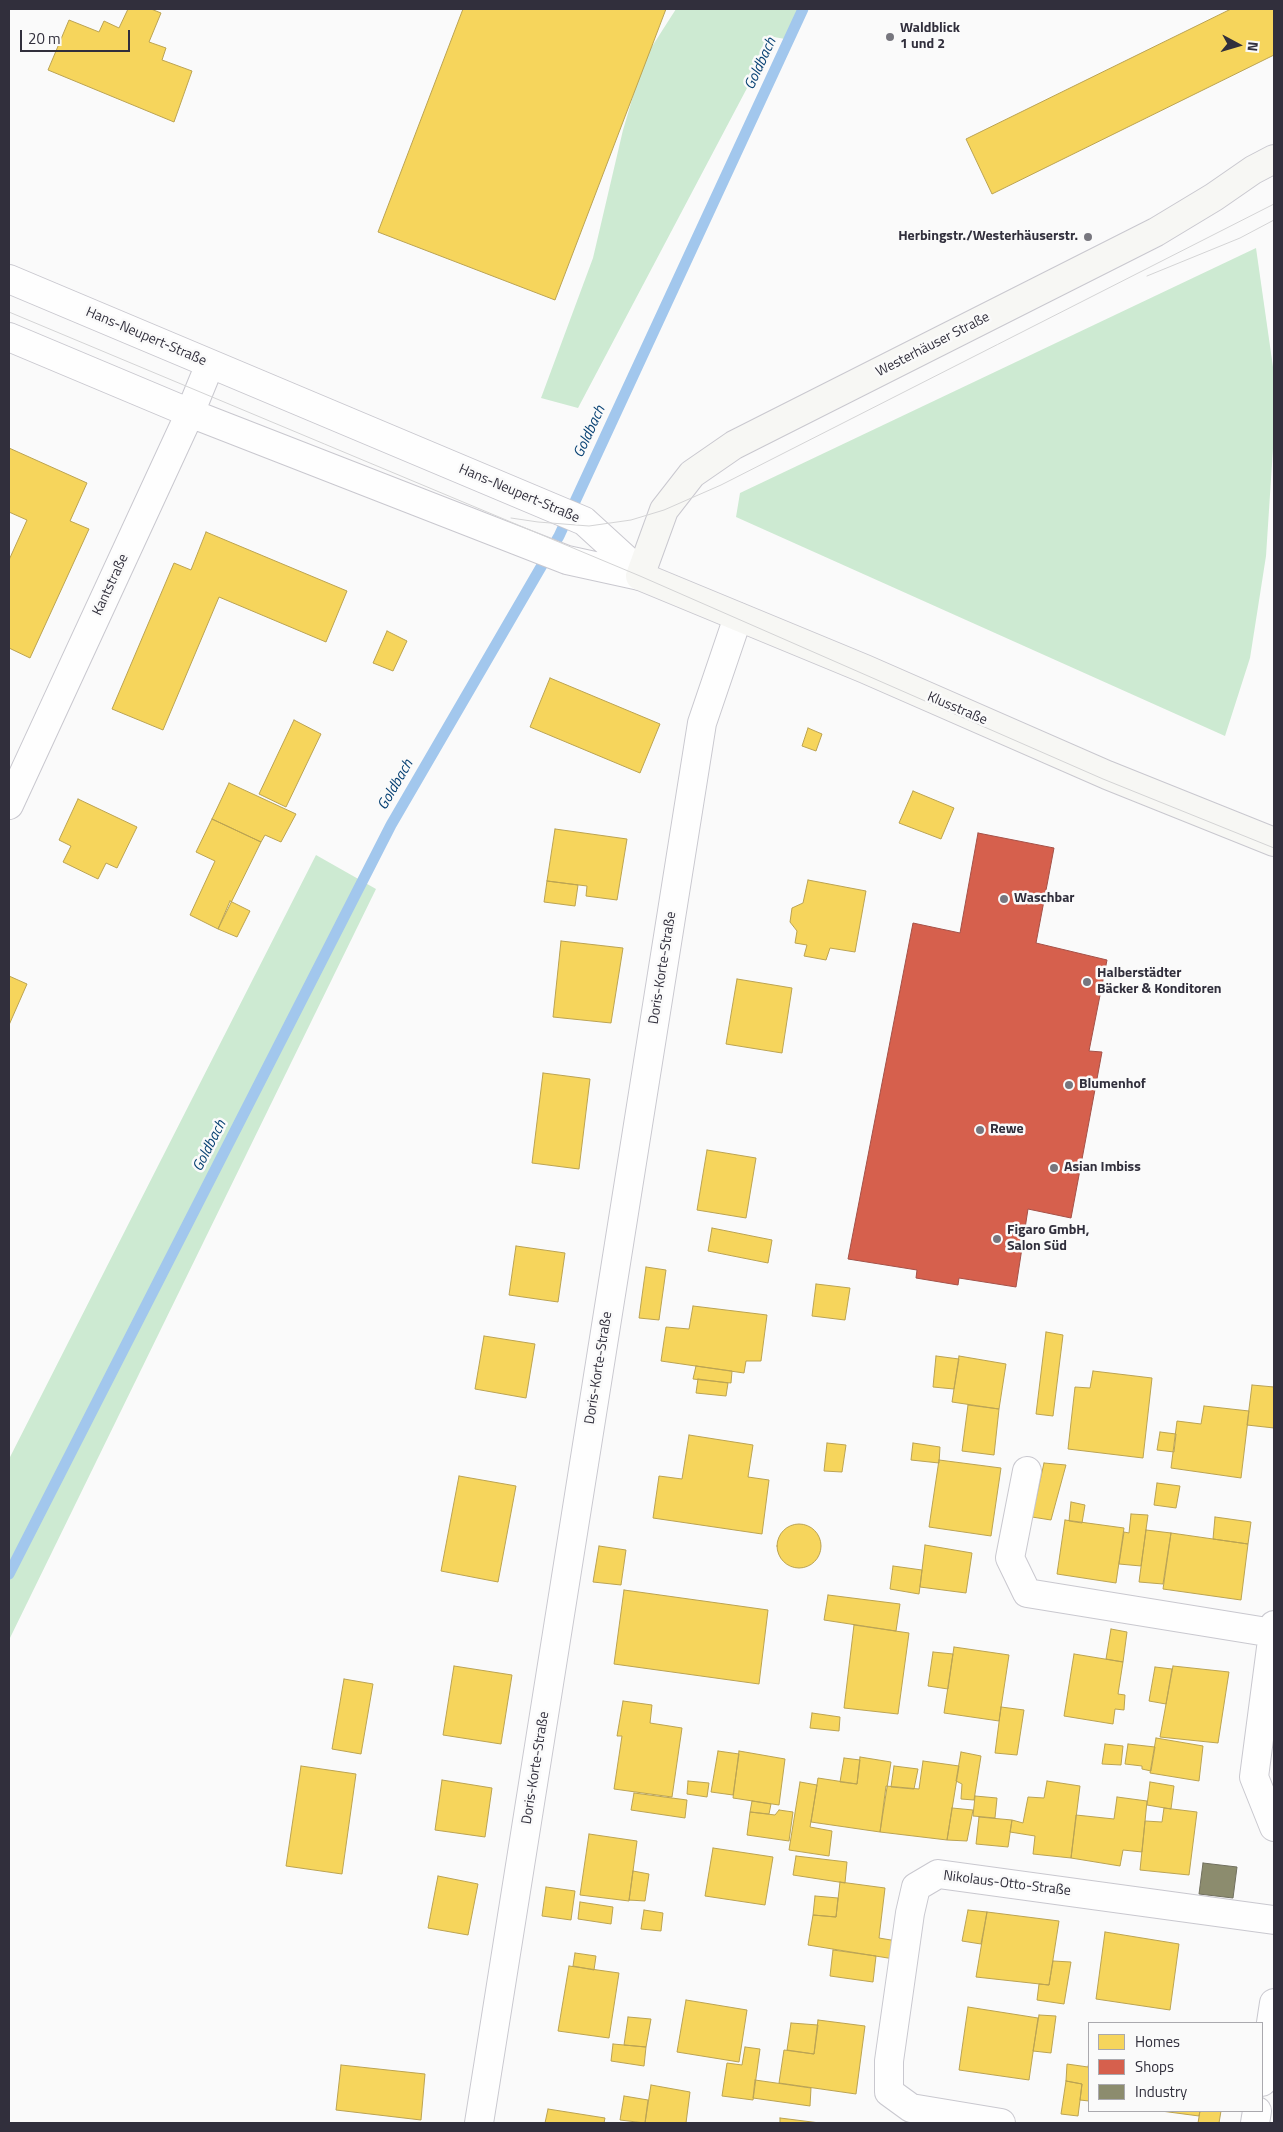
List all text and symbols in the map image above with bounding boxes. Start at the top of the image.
scale bar [22,20,132,52]
north arrow [1213,20,1263,70]
place label: Waldblick 1 und 2 [900,21,960,54]
text: 20 m [28,27,61,50]
marker: Waldblick 1 und 2 [884,31,896,43]
water label: Goldbach [741,35,781,93]
text: N [1242,41,1264,53]
place label: Herbingstr./Westerhäuserstr. [898,229,1078,245]
marker: Herbingstr./Westerhäuserstr. [1082,231,1094,243]
street label: Hans-Neupert-Straße [83,304,209,370]
street label: Westerhäuser Straße [873,309,993,381]
water label: Goldbach [570,403,610,461]
street label: Hans-Neupert-Straße [456,461,582,527]
street label: Kantstraße [89,552,133,618]
street label: Klusstraße [924,689,990,729]
water label: Goldbach [374,757,418,813]
place label: Waschbar [1014,891,1075,907]
marker: Waschbar [998,893,1010,905]
street label: Doris-Korte-Straße [646,910,680,1026]
place label: Halberstädter Bäcker & Konditoren [1097,966,1222,999]
marker: Halberstädter Bäcker & Konditoren [1081,976,1093,988]
place label: Blumenhof [1079,1077,1146,1093]
marker: Blumenhof [1063,1079,1075,1091]
water label: Goldbach [189,1117,231,1175]
place label: Rewe [990,1122,1024,1138]
marker: Rewe [974,1124,986,1136]
place label: Asian Imbiss [1064,1160,1141,1176]
marker: Asian Imbiss [1048,1162,1060,1174]
place label: Figaro GmbH, Salon Süd [1007,1223,1089,1256]
marker: Figaro GmbH, Salon Süd [991,1233,1003,1245]
street label: Doris-Korte-Straße [582,1310,616,1426]
street label: Doris-Korte-Straße [519,1710,553,1826]
street label: Nikolaus-Otto-Straße [942,1868,1072,1900]
legend [1088,2022,1263,2112]
text: Homes [1135,2030,1180,2053]
text: Shops [1135,2055,1174,2078]
text: Industry [1135,2080,1187,2103]

